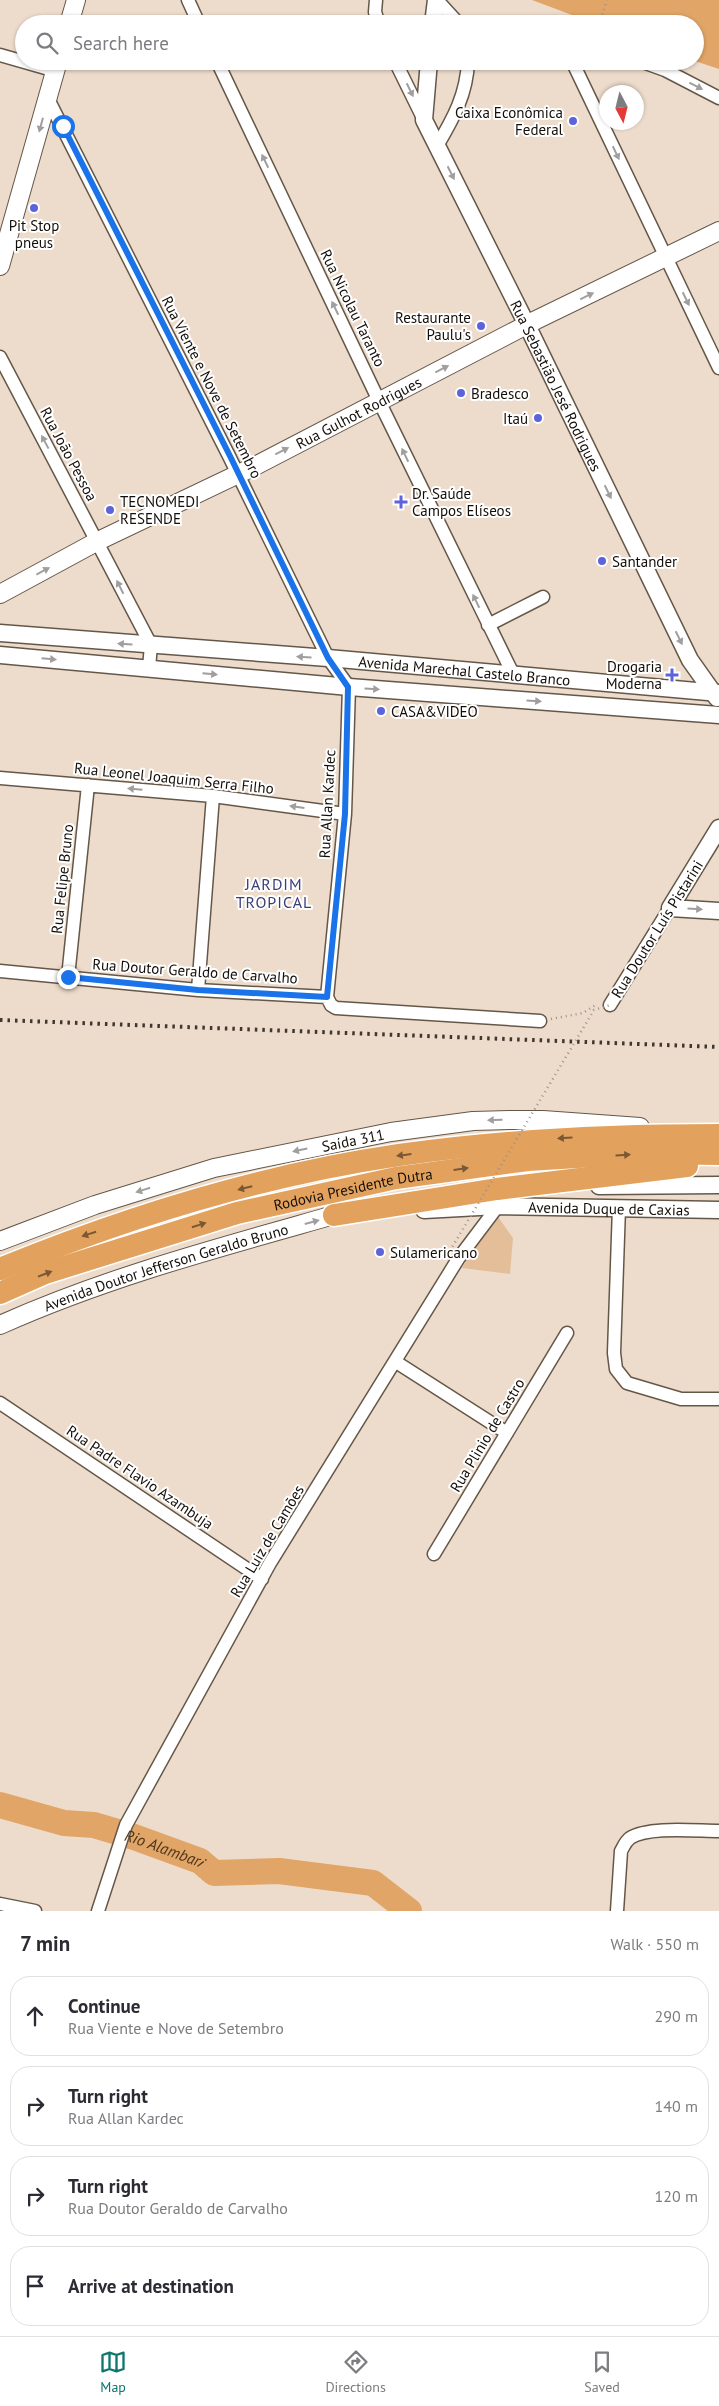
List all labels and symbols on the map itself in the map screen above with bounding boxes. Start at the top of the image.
one-way arrow [688,82,703,90]
one-way arrow [405,83,414,98]
north arrow [599,85,644,130]
place label: Caixa Econômica Federal [455,103,564,139]
route start [52,115,75,138]
marker: Caixa Econômica Federal [567,115,579,127]
one-way arrow [37,118,45,133]
one-way arrow [612,146,620,160]
one-way arrow [261,154,269,169]
one-way arrow [447,166,455,181]
marker: Pit Stop pneus [28,202,40,214]
place label: Pit Stop pneus [9,216,59,252]
street label: Rua Nicolau Taranto [316,246,390,370]
one-way arrow [580,292,594,300]
one-way arrow [682,292,690,306]
street label: Rua Viente e Nove de Setembro [158,293,266,481]
street label: Rua Sebastião Jesé Rodrigues [507,297,606,474]
one-way arrow [331,301,339,315]
place label: Restaurante Paulu's [395,308,471,344]
marker: Restaurante Paulu's [475,320,487,332]
one-way arrow [435,365,449,373]
street label: Rua Gulhot Rodrigues [292,372,425,453]
place label: Bradesco [471,384,529,403]
marker: Bradesco [455,387,467,399]
street label: Rua João Pessoa [36,404,102,504]
place label: Itaú [503,409,528,428]
marker: Itaú [532,412,544,424]
one-way arrow [41,435,49,450]
one-way arrow [275,447,290,455]
one-way arrow [401,448,409,462]
place label: Dr. Saúde Campos Elíseos [412,484,511,520]
one-way arrow [604,485,612,499]
place label: TECNOMEDI RESENDE [120,492,199,528]
marker: Dr. Saúde Campos Elíseos [394,495,408,509]
marker: TECNOMEDI RESENDE [104,504,116,516]
place label: Santander [612,552,677,571]
marker: Santander [596,555,608,567]
one-way arrow [36,567,50,575]
one-way arrow [116,579,124,594]
one-way arrow [472,594,480,608]
one-way arrow [675,631,683,645]
one-way arrow [117,639,133,647]
street label: Avenida Marechal Castelo Branco [358,651,571,689]
one-way arrow [296,653,312,661]
one-way arrow [41,655,57,663]
place label: Drogaria Moderna [606,657,662,693]
marker: Drogaria Moderna [666,669,678,681]
one-way arrow [203,670,219,678]
one-way arrow [364,685,380,693]
one-way arrow [526,698,542,706]
place label: CASA&VIDEO [391,702,478,721]
marker: CASA&VIDEO [375,705,387,717]
street label: Rua Allan Kardec [315,749,339,859]
street label: Rua Leonel Joaquim Serra Filho [73,758,275,798]
one-way arrow [127,785,143,793]
one-way arrow [289,803,305,811]
street label: Rua Felipe Bruno [47,823,77,935]
street label: Rua Doutor Luís Pistarini [607,857,707,1001]
district label: JARDIM TROPICAL [236,874,312,912]
one-way arrow [687,906,703,914]
street label: Rua Doutor Geraldo de Carvalho [92,954,298,988]
route end [57,966,80,989]
one-way arrow [486,1117,502,1125]
street label: Saída 311 [320,1124,386,1155]
one-way arrow [557,1134,573,1142]
one-way arrow [291,1146,307,1154]
one-way arrow [615,1150,631,1158]
one-way arrow [395,1151,411,1159]
street label: Rodovia Presidente Dutra [272,1164,434,1214]
one-way arrow [453,1165,469,1173]
one-way arrow [237,1184,252,1192]
one-way arrow [135,1187,150,1195]
street label: Avenida Duque de Caxias [528,1197,690,1219]
one-way arrow [304,1217,319,1225]
street label: Avenida Doutor Jefferson Geraldo Bruno [41,1219,290,1315]
one-way arrow [192,1220,207,1228]
one-way arrow [81,1230,96,1238]
place label: Sulamericano [390,1243,477,1262]
marker: Sulamericano [374,1246,386,1258]
one-way arrow [38,1270,53,1278]
street label: Rua Plinio de Castro [446,1375,528,1495]
street label: Rua Padre Flavio Azambuja [63,1421,217,1533]
street label: Rua Luiz de Camões [226,1481,308,1601]
water label: Rio Alambari [122,1825,210,1872]

